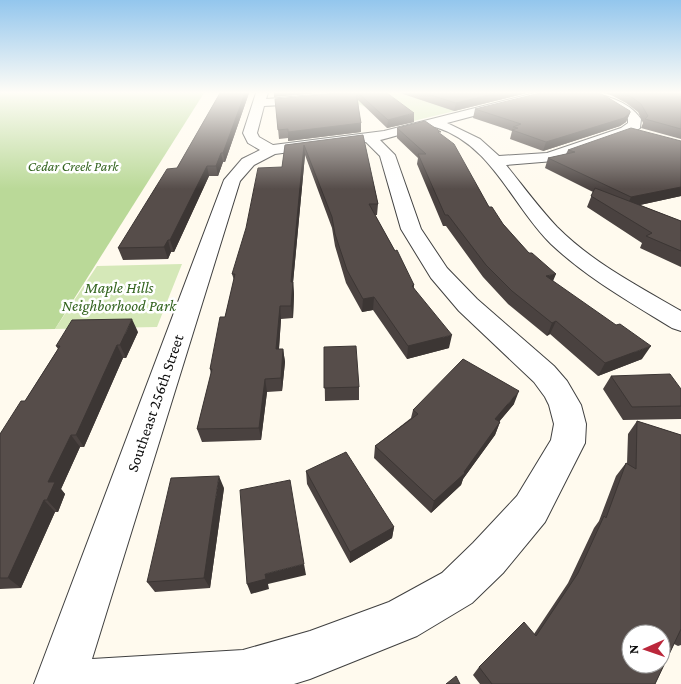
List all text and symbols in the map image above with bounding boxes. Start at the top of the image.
park label: Cedar Creek Park [28,158,119,174]
park label: Maple Hills Neighborhood Park [62,279,177,315]
street label: Southeast 256th Street [123,331,187,474]
north arrow [621,624,671,674]
text: N [625,644,641,655]

